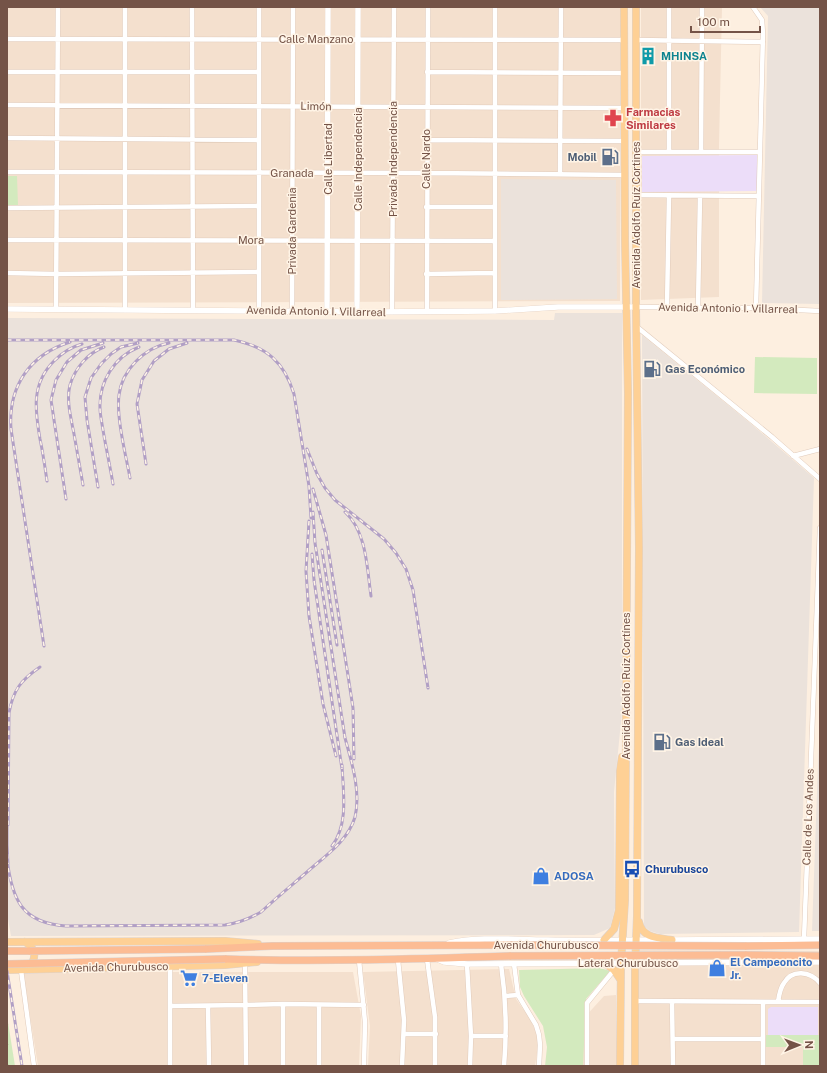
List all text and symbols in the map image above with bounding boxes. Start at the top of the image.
scale bar [691,8,760,34]
text: 100 m [697,15,730,29]
street label: Calle Manzano [279,33,353,45]
building icon: MHINSA [638,46,658,66]
place label: MHINSA [661,50,707,62]
street label: Limón [300,100,332,112]
street label: Privada Independencia [387,101,399,217]
place label: Farmacias Similares [626,106,681,131]
street label: Calle Independencia [352,107,364,211]
pharmacy icon: Farmacias Similares [603,108,623,128]
street label: Calle Libertad [322,123,334,195]
street label: Calle Nardo [420,129,432,189]
street label: Avenida Adolfo Ruíz Cortines [630,141,642,289]
fuel station icon: Mobil [600,147,620,167]
place label: Mobil [567,151,597,163]
street label: Granada [270,167,314,179]
street label: Privada Gardenia [286,187,298,275]
street label: Mora [238,234,264,246]
street label: Avenida Antonio I. Villarreal [658,301,798,315]
street label: Avenida Antonio I. Villarreal [246,304,386,318]
fuel station icon: Gas Económico [642,359,662,379]
place label: Gas Económico [665,363,745,375]
street label: Avenida Adolfo Ruiz Cortínes [620,612,632,760]
fuel station icon: Gas Ideal [652,732,672,752]
place label: Gas Ideal [675,736,724,748]
street label: Calle de Los Andes [800,768,816,866]
bus stop icon: Churubusco [622,859,642,879]
place label: Churubusco [645,863,708,875]
shop icon: ADOSA [531,866,551,886]
place label: ADOSA [554,870,594,882]
street label: Avenida Churubusco [494,939,599,951]
place label: El Campeoncito Jr. [730,956,812,981]
street label: Lateral Churubusco [578,957,678,969]
shop icon: El Campeoncito Jr. [707,958,727,978]
street label: Avenida Churubusco [63,960,169,974]
supermarket icon: 7-Eleven [179,968,199,988]
place label: 7-Eleven [202,972,248,984]
north arrow [779,1025,819,1065]
text: N [803,1040,815,1049]

